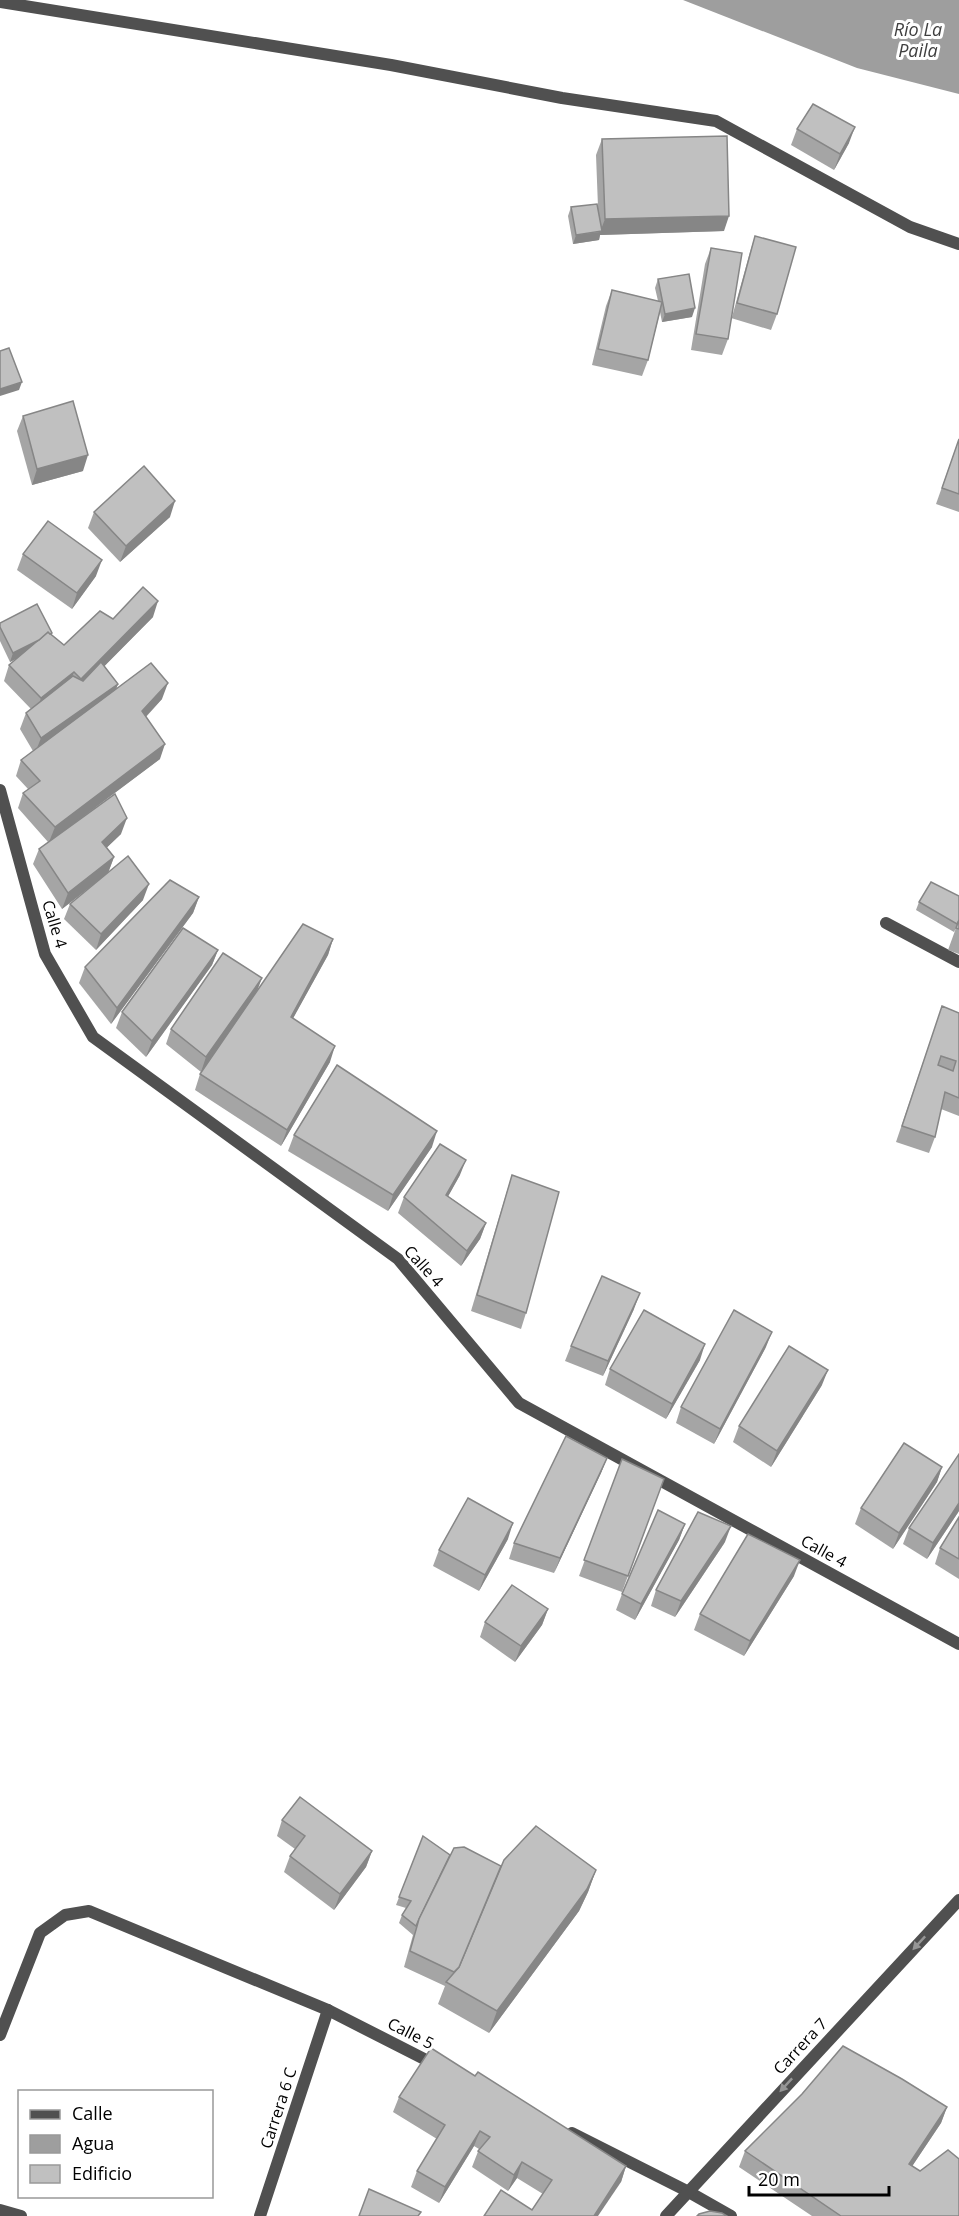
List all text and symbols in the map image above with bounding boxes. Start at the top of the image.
water label: Río La Paila [894,17,942,62]
street label: Calle 4 [37,897,73,951]
street label: Calle 4 [399,1240,449,1292]
street label: Calle 4 [797,1529,851,1573]
one-way arrow [913,1935,926,1950]
street label: Calle 5 [384,2012,438,2054]
street label: Carrera 7 [768,2013,832,2079]
street label: Carrera 6 C [255,2065,301,2151]
one-way arrow [779,2078,793,2093]
legend [18,2090,213,2198]
text: Calle [72,2101,113,2125]
text: Agua [72,2131,114,2155]
scale bar [749,2159,888,2197]
text: Edificio [72,2161,132,2185]
text: 20 m [758,2167,800,2191]

